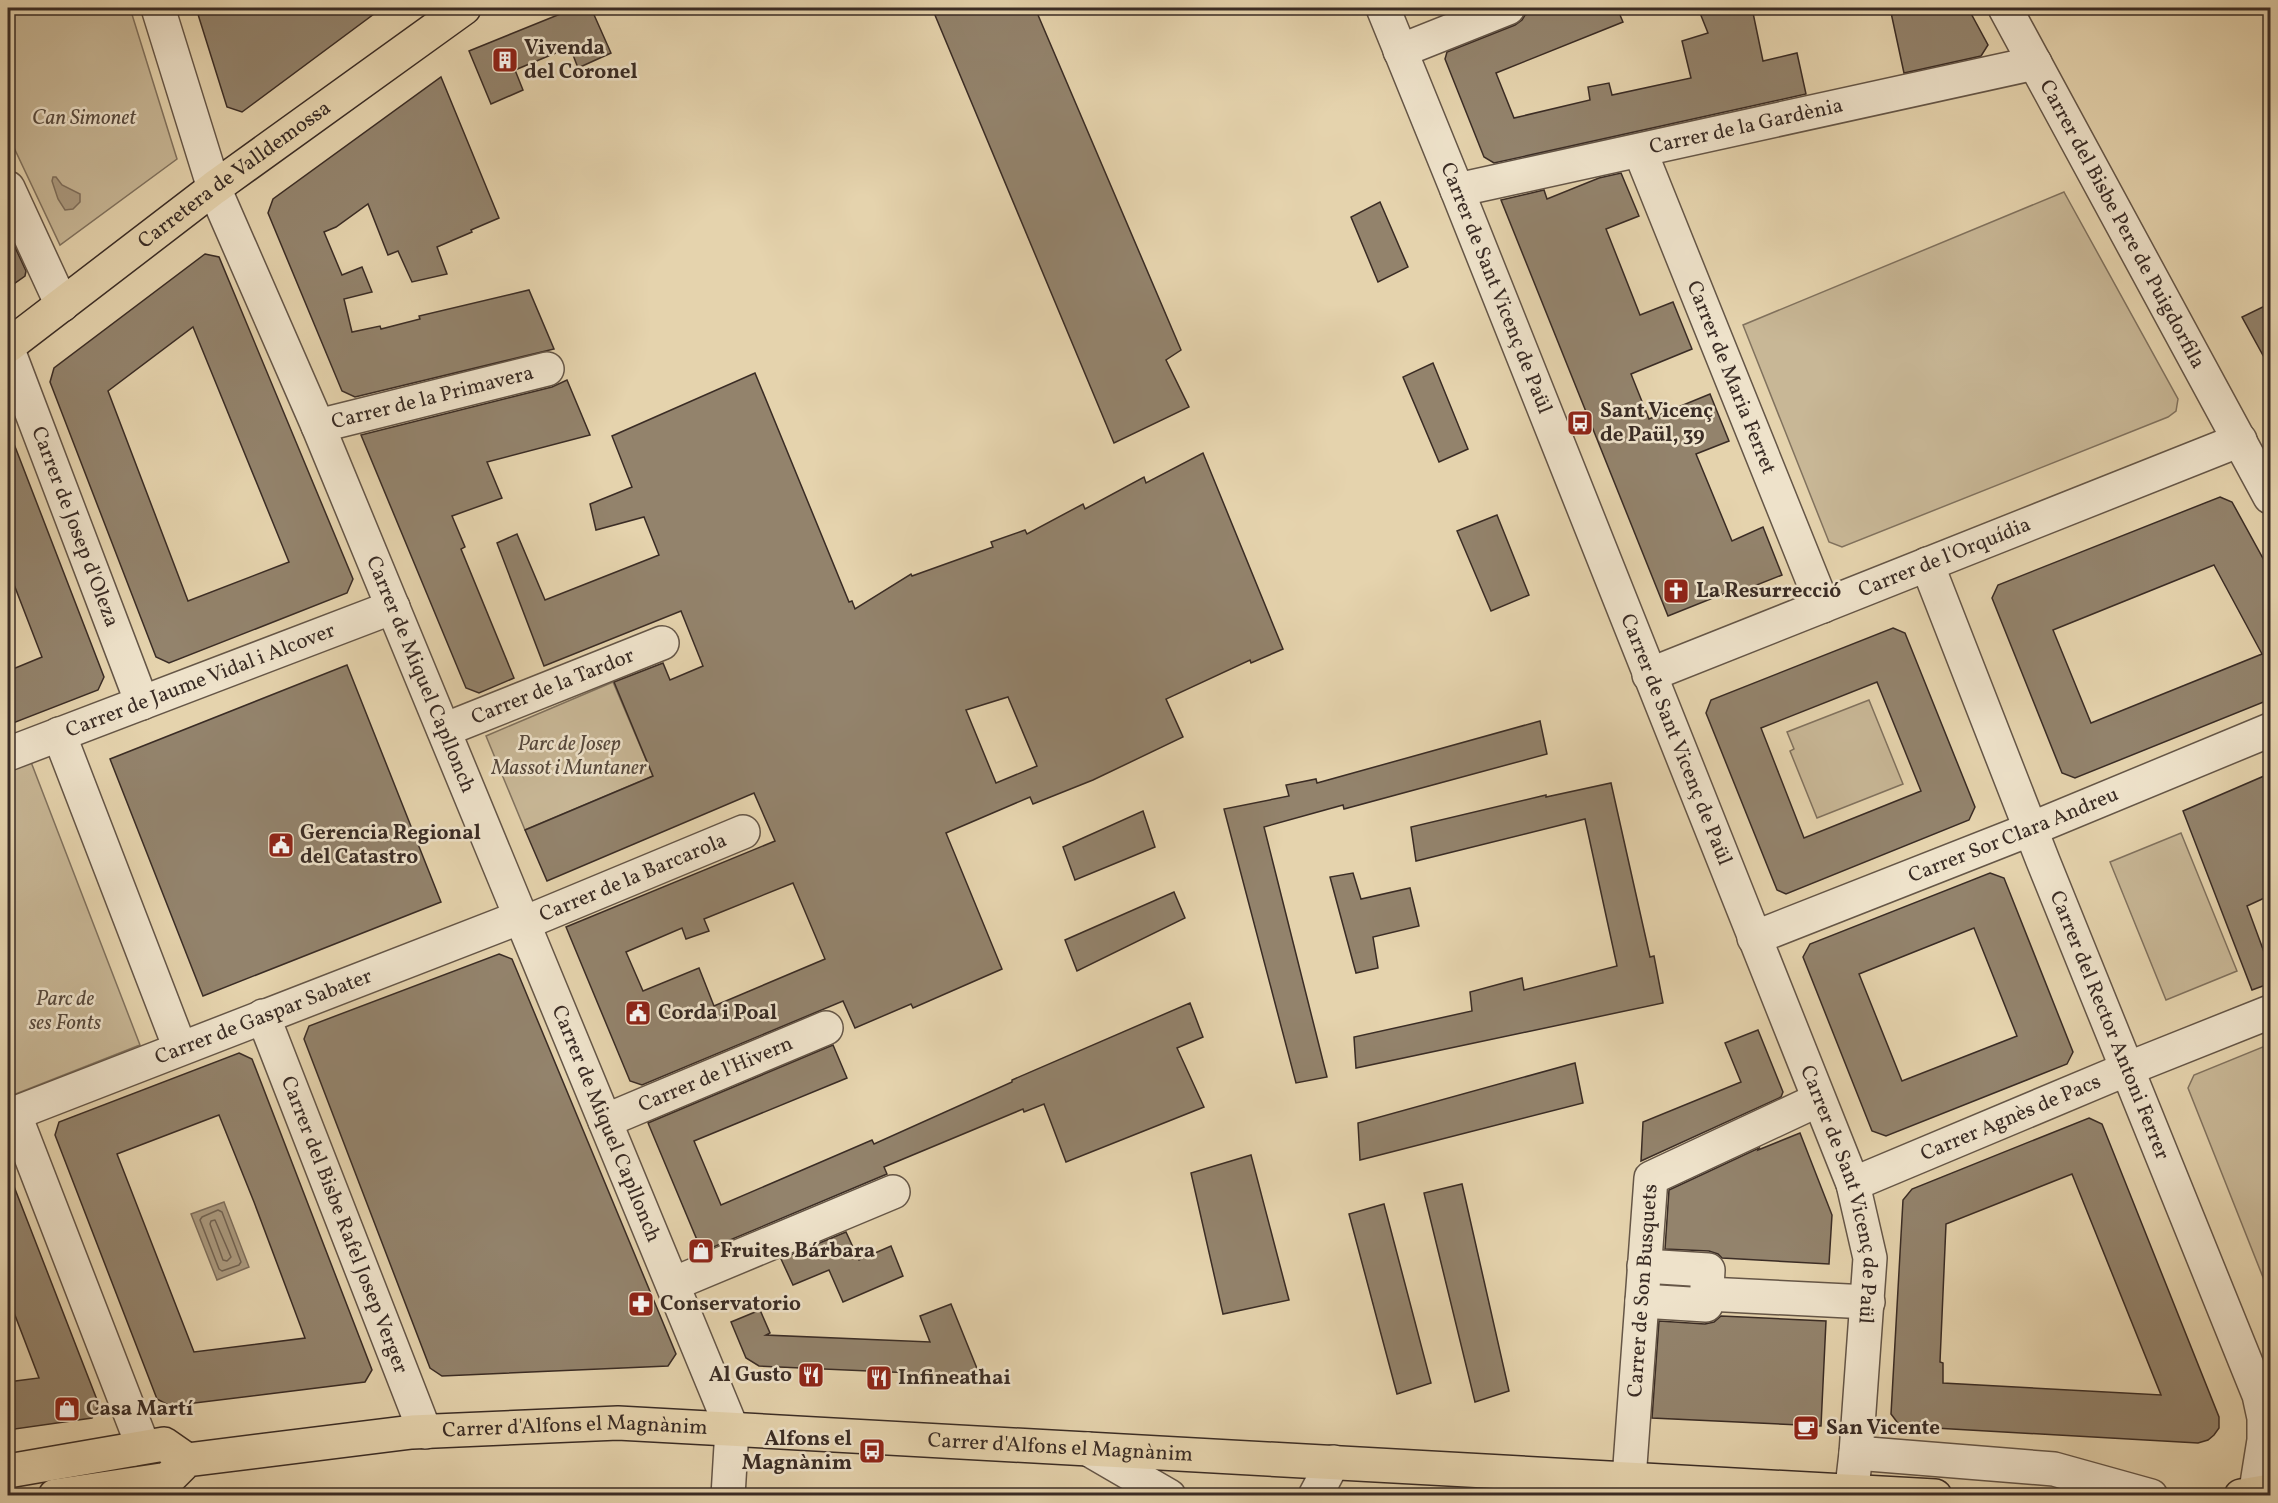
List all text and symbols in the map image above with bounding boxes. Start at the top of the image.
place label: Vivenda del Coronel [524,34,638,87]
building icon: Vivenda del Coronel [490,45,520,75]
street label: Carrer del Bisbe Pere de Puigdorfila [2032,75,2212,374]
street label: Carrer de la Gardènia [1646,91,1846,162]
street label: Carretera de Valldemossa [132,94,337,256]
park label: Can Simonet [32,104,137,133]
street label: Carrer de Sant Vicenç de Paül [1433,158,1559,418]
street label: Carrer de Maria Ferret [1679,276,1783,479]
street label: Carrer de la Primavera [328,358,537,437]
place label: Sant Vicenç de Paül, 39 [1600,397,1713,450]
bus stop icon: Sant Vicenç de Paül, 39 [1565,408,1595,438]
street label: Carrer de Josep d'Oleza [24,422,126,631]
street label: Carrer de l'Orquídia [1854,510,2035,605]
street label: Carrer de Miquel Capllonch [359,551,482,797]
church icon: La Resurrecció [1661,576,1691,606]
place label: La Resurrecció [1696,577,1841,606]
street label: Carrer de Sant Vicenç de Paül [1613,609,1739,870]
street label: Carrer de Jaume Vidal i Alcover [62,616,340,745]
street label: Carrer de la Tardor [467,641,639,732]
park label: Parc de Josep Massot i Muntaner [490,730,647,783]
street label: Carrer Sor Clara Andreu [1904,780,2123,890]
place label: Gerencia Regional del Catastro [300,819,481,872]
street label: Carrer de la Barcarola [535,826,731,930]
public building icon: Gerencia Regional del Catastro [266,830,296,860]
street label: Carrer del Rector Antoni Ferrer [2042,886,2177,1164]
street label: Carrer de Gaspar Sabater [151,962,376,1072]
park label: Parc de ses Fonts [29,985,101,1038]
public building icon: Corda i Poal [623,998,653,1028]
place label: Corda i Poal [658,999,777,1028]
street label: Carrer de Miquel Capllonch [544,1001,668,1247]
street label: Carrer de l'Hivern [634,1029,797,1120]
street label: Carrer de Sant Vicenç de Paül [1793,1061,1885,1325]
street label: Carrer Agnès de Pacs [1916,1067,2105,1169]
street label: Carrer del Bisbe Rafel Josep Verger [273,1072,415,1378]
street label: Carrer de Son Busquets [1621,1183,1665,1398]
shop icon: Fruites Bárbara [686,1236,716,1266]
place label: Fruites Bárbara [720,1237,875,1266]
pharmacy icon: Conservatorio [626,1289,656,1319]
place label: Conservatorio [660,1290,801,1319]
restaurant icon: Al Gusto [796,1360,826,1390]
place label: Al Gusto [709,1361,792,1390]
restaurant icon: Infineathai [864,1363,894,1393]
place label: Infineathai [898,1364,1011,1393]
shop icon: Casa Martí [52,1394,82,1424]
place label: Casa Martí [86,1395,193,1424]
street label: Carrer d'Alfons el Magnànim [442,1408,708,1445]
cafe icon: San Vicente [1791,1413,1821,1443]
place label: San Vicente [1826,1414,1940,1443]
place label: Alfons el Magnànim [742,1425,852,1478]
street label: Carrer d'Alfons el Magnànim [927,1426,1194,1469]
bus stop icon: Alfons el Magnànim [857,1436,887,1466]

